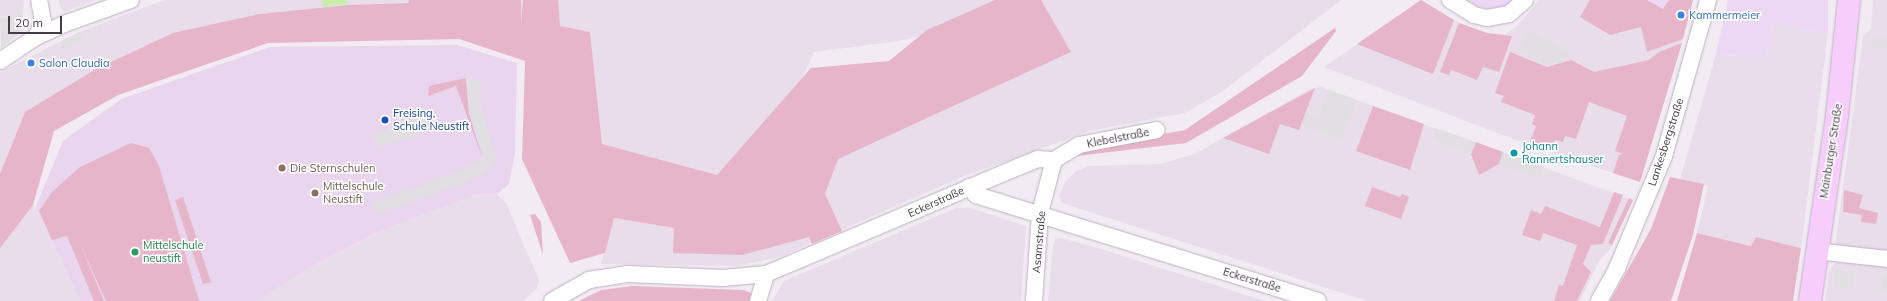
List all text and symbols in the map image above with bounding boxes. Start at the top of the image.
scale bar [10,8,64,34]
place label: Kammermeier [1689,8,1760,22]
marker: Kammermeier [1676,10,1686,20]
text: 20 m [15,15,43,30]
place label: Salon Claudia [39,56,110,70]
marker: Salon Claudia [26,58,36,68]
street label: Lankesbergstraße [1646,96,1686,188]
street label: Mainburger Straße [1817,103,1845,199]
place label: Freising, Schule Neustift [393,107,469,133]
marker: Freising, Schule Neustift [380,115,390,125]
street label: Klebelstraße [1086,125,1150,151]
place label: Johann Rannertshauser [1522,140,1603,166]
marker: Johann Rannertshauser [1509,148,1519,158]
place label: Die Sternschulen [290,161,375,175]
marker: Die Sternschulen [277,163,287,173]
place label: Mittelschule Neustift [323,180,383,206]
street label: Eckerstraße [906,184,966,220]
marker: Mittelschule Neustift [310,188,320,198]
street label: Asamstraße [1030,210,1048,274]
place label: Mittelschule neustift [143,239,203,265]
marker: Mittelschule neustift [130,247,140,257]
street label: Eckerstraße [1221,265,1283,295]

